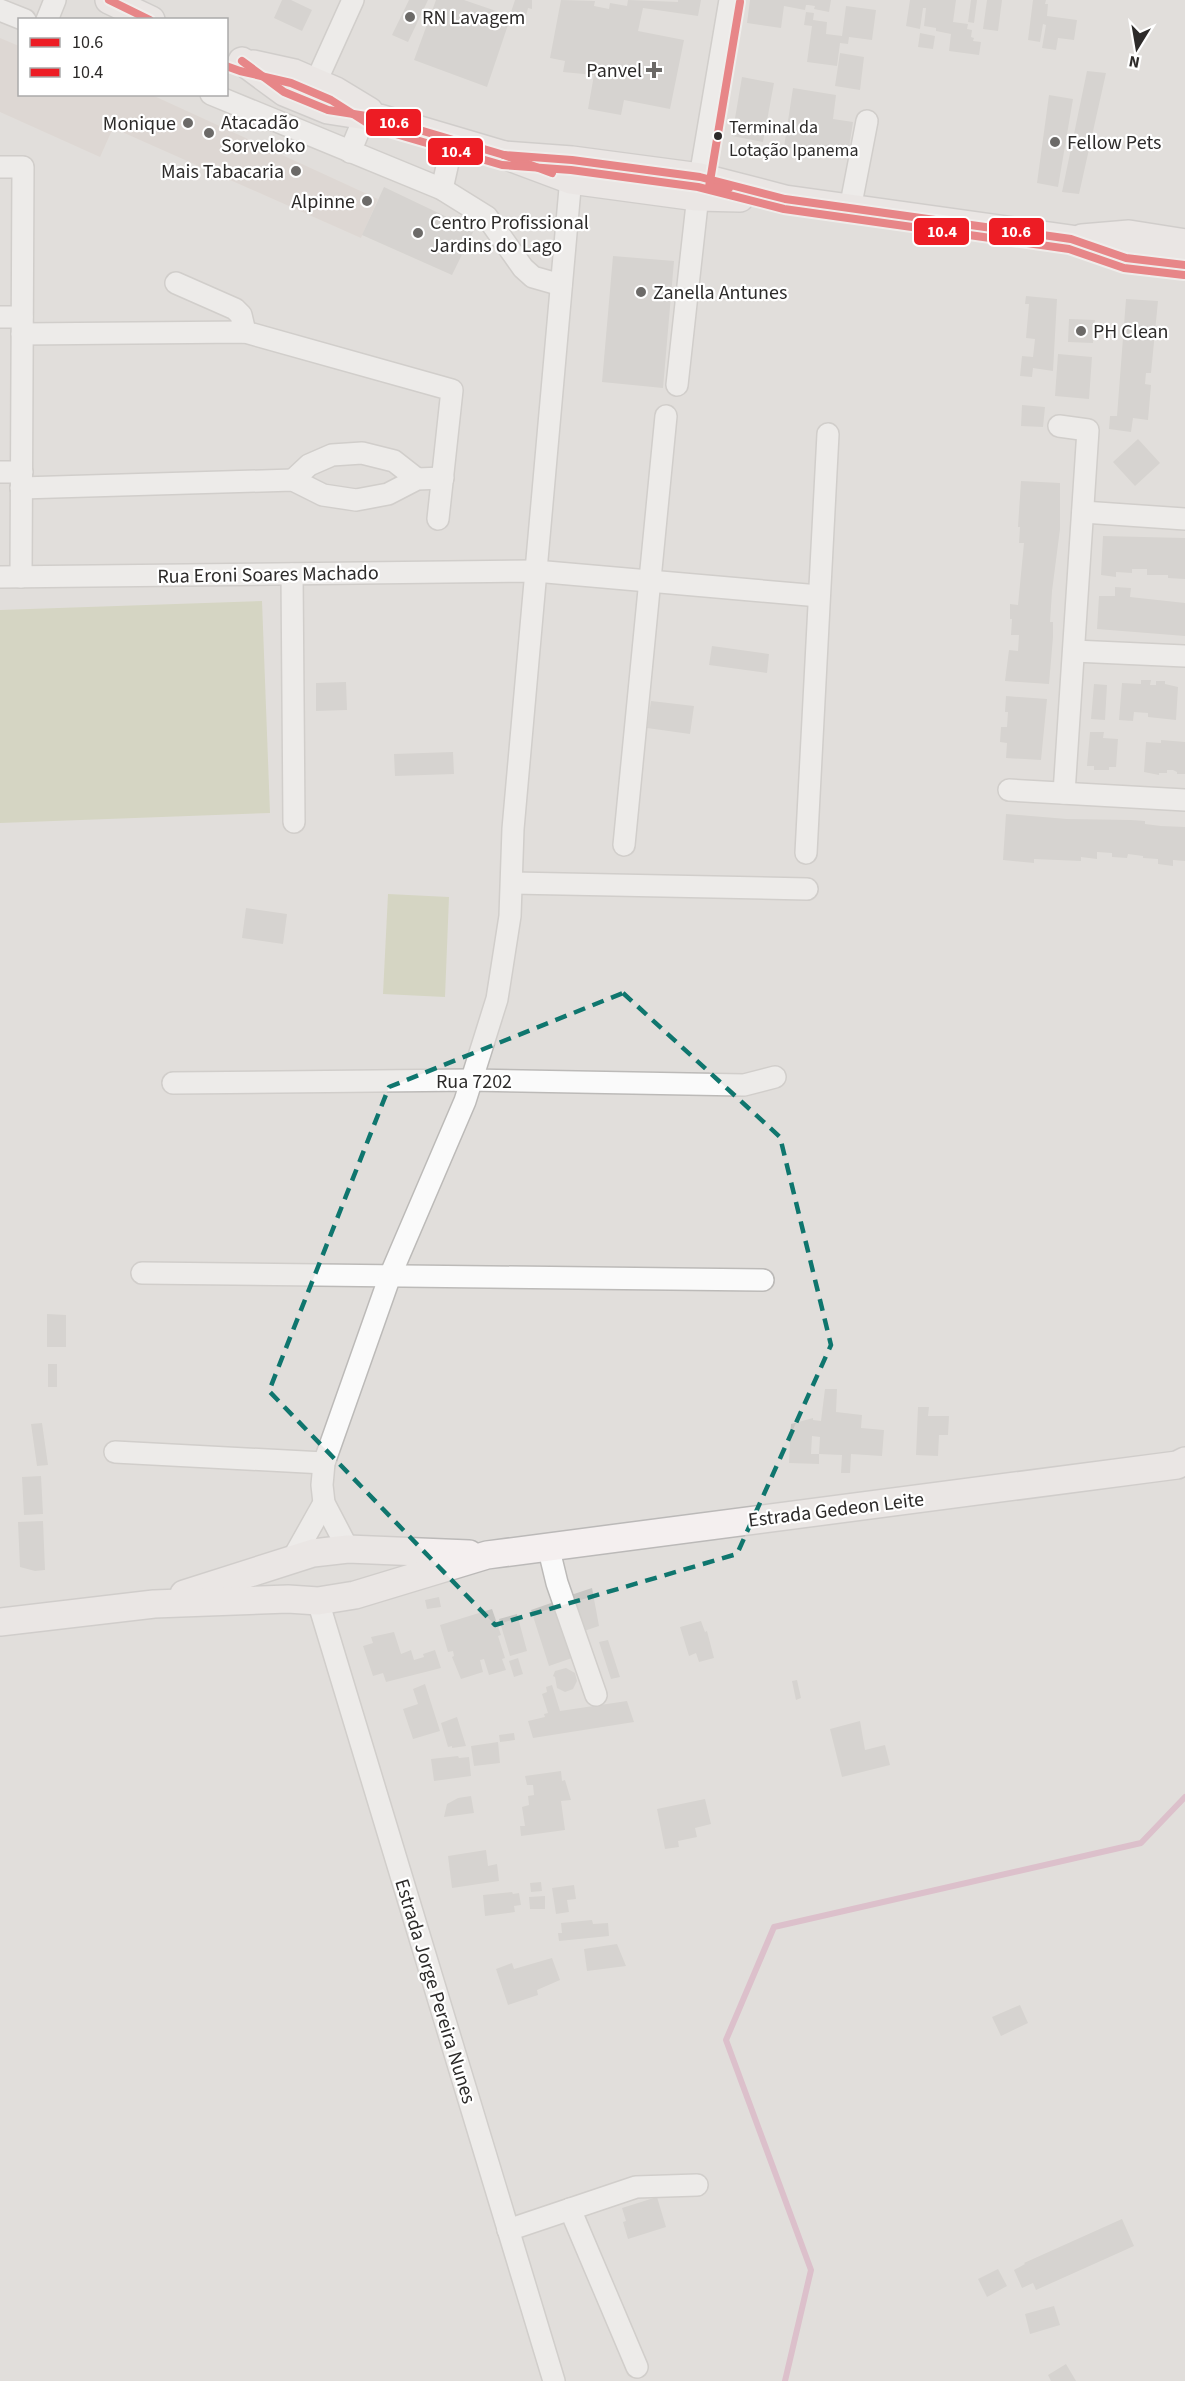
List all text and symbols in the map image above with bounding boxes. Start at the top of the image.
place label: RN Lavagem [422,4,525,32]
marker: RN Lavagem [403,10,417,24]
legend [18,18,228,96]
north arrow [1107,18,1167,78]
text: 10.6 [72,30,103,55]
text: N [1127,50,1142,74]
place label: Panvel [586,57,642,85]
text: 10.4 [72,60,103,85]
marker: Panvel [647,63,661,77]
line badge: 10.6 [365,108,422,137]
place label: Atacadão Sorveloko [221,109,305,160]
place label: Monique [103,110,176,138]
text: 10.6 [379,112,409,134]
place label: Terminal da Lotação Ipanema [729,115,859,163]
marker: Monique [181,116,195,130]
marker: Atacadão Sorveloko [202,126,216,140]
place label: Fellow Pets [1067,129,1161,157]
marker: Terminal da Lotação Ipanema [712,130,724,142]
marker: Fellow Pets [1048,135,1062,149]
line badge: 10.4 [427,137,484,166]
text: 10.4 [441,141,472,163]
place label: Mais Tabacaria [161,158,284,186]
marker: Mais Tabacaria [289,164,303,178]
place label: Alpinne [291,188,355,216]
marker: Alpinne [360,194,374,208]
place label: Centro Profissional Jardins do Lago [430,209,589,260]
line badge: 10.4 [913,217,970,246]
line badge: 10.6 [988,217,1045,246]
text: 10.4 [927,221,958,243]
text: 10.6 [1001,221,1031,243]
marker: Centro Profissional Jardins do Lago [411,226,425,240]
place label: Zanella Antunes [653,279,787,307]
marker: Zanella Antunes [634,285,648,299]
place label: PH Clean [1093,318,1169,346]
marker: PH Clean [1074,324,1088,338]
street label: Rua Eroni Soares Machado [157,559,379,591]
street label: Rua 7202 [436,1068,512,1096]
street label: Estrada Gedeon Leite [747,1485,926,1535]
street label: Estrada Jorge Pereira Nunes [387,1875,483,2107]

